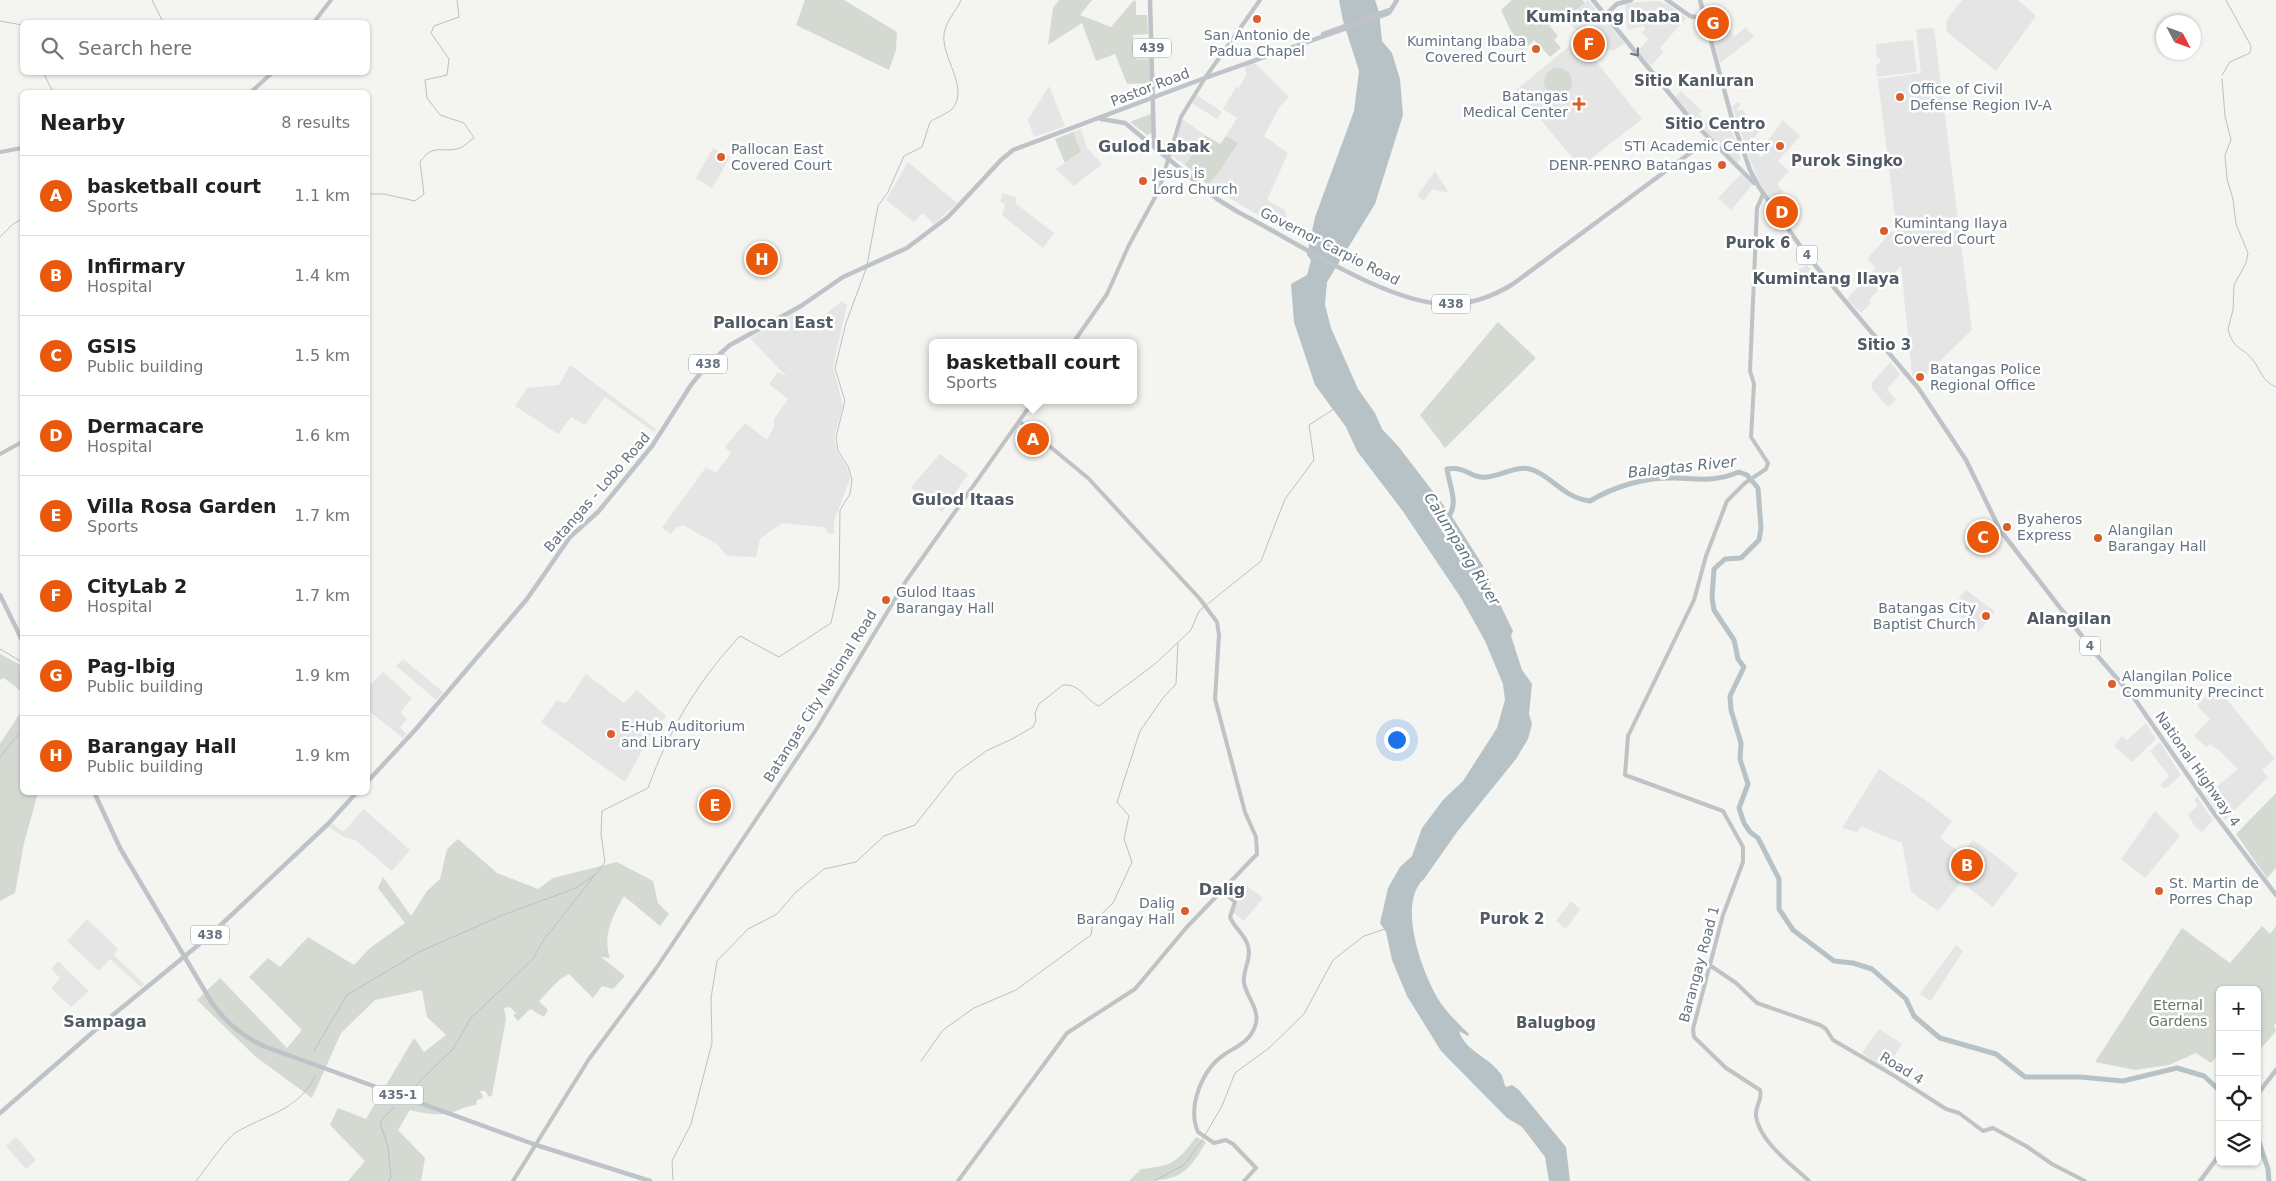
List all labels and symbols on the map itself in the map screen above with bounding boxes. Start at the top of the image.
pin: G [1697,4,1729,42]
district label: Kumintang Ibaba [1526,7,1680,26]
marker: San Antonio de Padua Chapel [1251,13,1263,25]
north arrow [2156,15,2201,60]
pin: F [1573,25,1605,63]
place label: San Antonio de Padua Chapel [1204,27,1310,59]
place label: Kumintang Ibaba Covered Court [1407,33,1526,65]
road number: 439 [1133,38,1171,58]
marker: Kumintang Ibaba Covered Court [1530,43,1542,55]
one-way arrow [1630,47,1639,56]
street label: Pastor Road [1108,65,1192,109]
district label: Sitio Kanluran [1634,72,1754,90]
place label: Office of Civil Defense Region IV-A [1910,81,2052,113]
place label: Batangas Medical Center [1463,88,1568,120]
marker: Office of Civil Defense Region IV-A [1894,91,1906,103]
marker: Batangas Medical Center [1572,97,1586,111]
district label: Sitio Centro [1665,115,1765,133]
district label: Gulod Labak [1098,137,1210,156]
place label: STI Academic Center [1624,138,1770,154]
marker: STI Academic Center [1774,140,1786,152]
place label: Pallocan East Covered Court [731,141,833,173]
marker: Pallocan East Covered Court [715,151,727,163]
district label: Purok Singko [1791,152,1903,170]
place label: DENR-PENRO Batangas [1549,157,1712,173]
marker: DENR-PENRO Batangas [1716,159,1728,171]
place label: Jesus is Lord Church [1152,165,1238,197]
marker: Jesus is Lord Church [1137,175,1149,187]
pin: D [1766,193,1798,231]
street label: Governor Carpio Road [1258,204,1402,288]
place label: Kumintang Ilaya Covered Court [1894,215,2008,247]
marker: Kumintang Ilaya Covered Court [1878,225,1890,237]
district label: Purok 6 [1725,234,1791,252]
pin: H [746,240,778,278]
road number: 4 [1797,246,1817,264]
district label: Kumintang Ilaya [1753,269,1899,288]
road number: 438 [1432,294,1470,314]
district label: Pallocan East [713,313,833,332]
district label: Sitio 3 [1857,336,1911,354]
road number: 438 [689,354,727,374]
place label: Batangas Police Regional Office [1930,361,2041,393]
marker: Batangas Police Regional Office [1914,371,1926,383]
pin: A [1017,420,1049,458]
street label: Batangas - Lobo Road [541,429,653,555]
water label: Balagtas River [1627,452,1738,482]
water label: Calumpang River [1420,489,1504,609]
district label: Gulod Itaas [912,490,1014,509]
place label: Byaheros Express [2017,511,2082,543]
pin: C [1967,518,1999,556]
marker: Byaheros Express [2001,521,2013,533]
place label: Alangilan Barangay Hall [2108,522,2206,554]
marker: Alangilan Barangay Hall [2092,532,2104,544]
place label: Gulod Itaas Barangay Hall [896,584,994,616]
marker: Gulod Itaas Barangay Hall [880,594,892,606]
place label: Batangas City Baptist Church [1873,600,1976,632]
street label: Batangas City National Road [760,607,880,785]
district label: Alangilan [2027,609,2111,628]
marker: Batangas City Baptist Church [1980,610,1992,622]
road number: 4 [2080,636,2100,656]
place label: Alangilan Police Community Precinct [2122,668,2264,700]
marker: Alangilan Police Community Precinct [2106,678,2118,690]
street label: National Highway 4 [2152,708,2244,830]
place label: E-Hub Auditorium and Library [621,718,745,750]
your location [1384,727,1410,753]
marker: E-Hub Auditorium and Library [605,728,617,740]
pin: E [699,786,731,824]
pin: B [1951,846,1983,884]
place label: St. Martin de Porres Chap [2169,875,2259,907]
district label: Dalig [1199,880,1245,899]
marker: St. Martin de Porres Chap [2153,885,2165,897]
place label: Dalig Barangay Hall [1077,895,1175,927]
street label: Barangay Road 1 [1676,904,1722,1024]
marker: Dalig Barangay Hall [1179,905,1191,917]
district label: Purok 2 [1479,910,1545,928]
road number: 438 [191,926,229,944]
park label: Eternal Gardens [2149,997,2207,1029]
district label: Sampaga [63,1012,147,1031]
district label: Balugbog [1516,1014,1596,1032]
street label: Road 4 [1877,1048,1927,1088]
road number: 435-1 [373,1086,423,1104]

